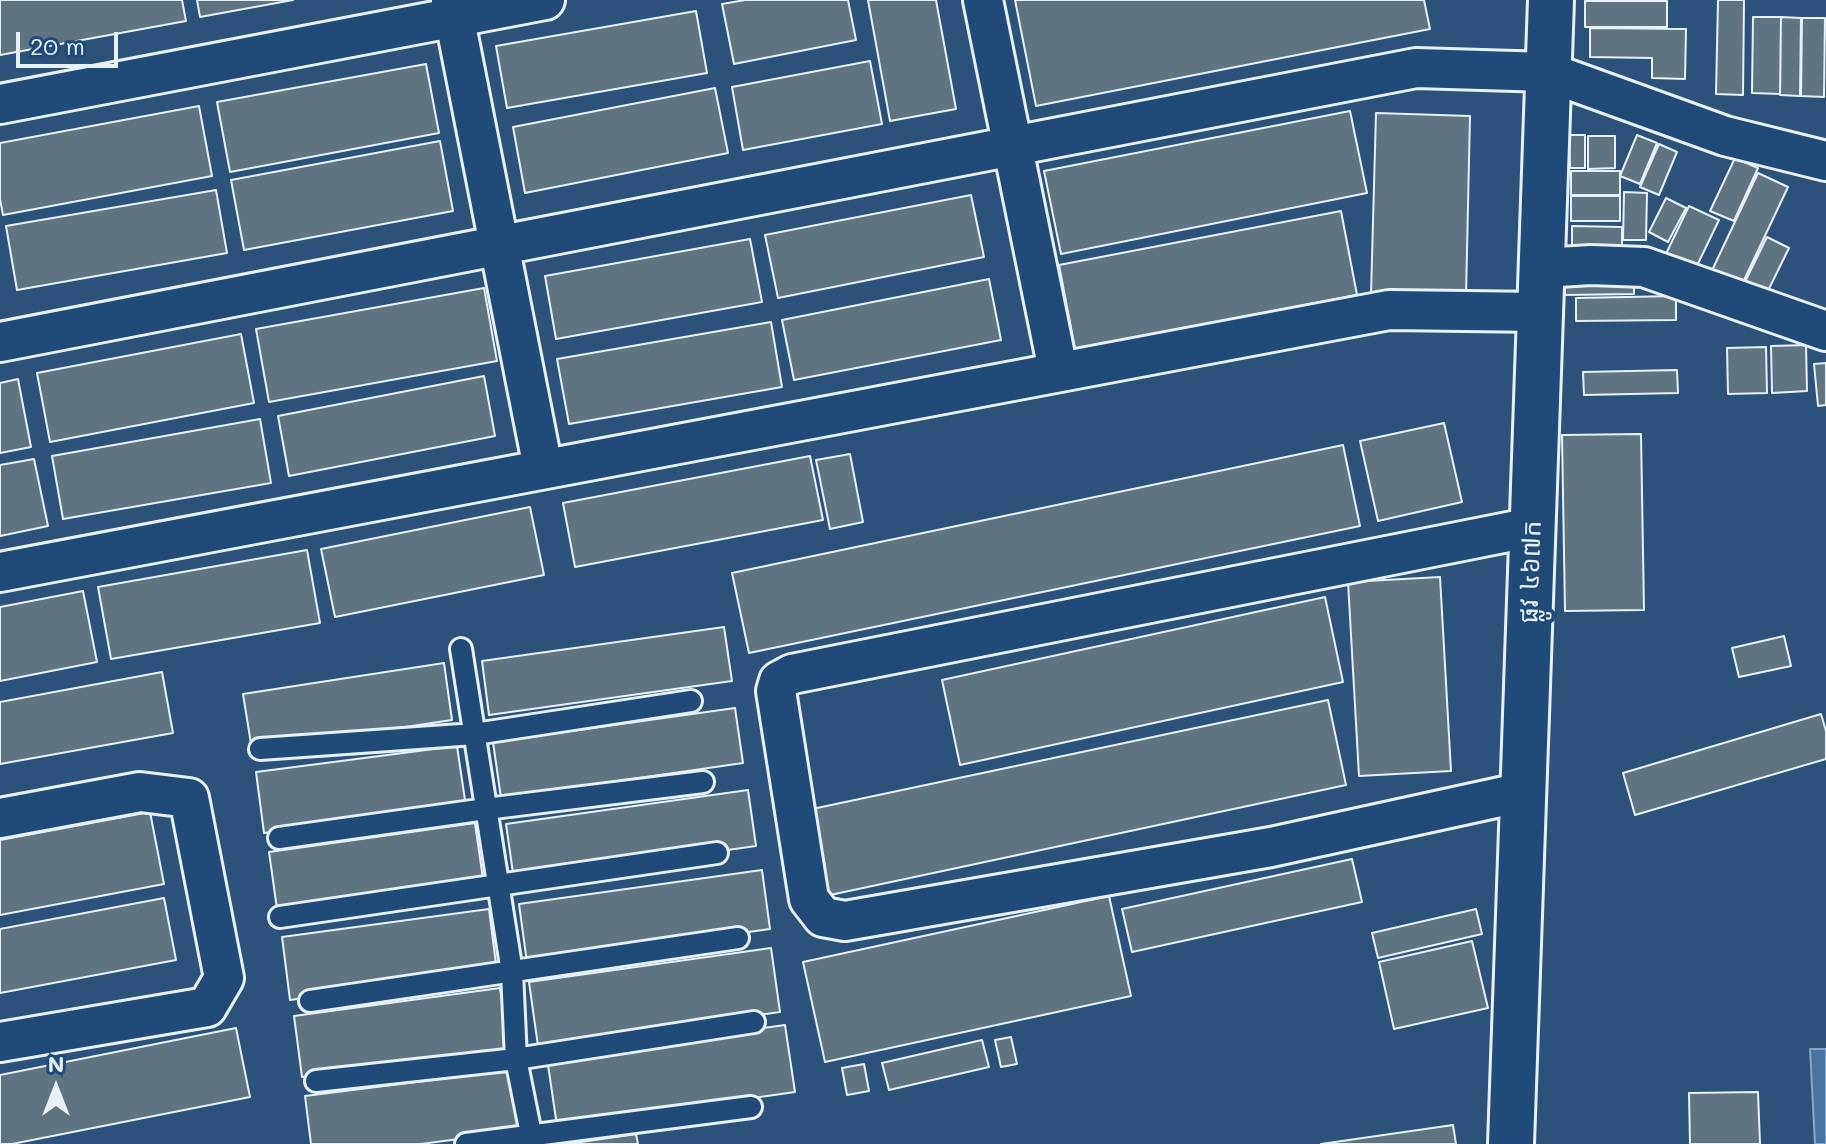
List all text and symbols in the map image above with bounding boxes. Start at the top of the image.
scale bar [20,16,122,66]
text: 20 m [30,30,85,61]
street label: ផ្លូវ ៤៦៧ក [1514,520,1548,624]
north arrow [16,1048,96,1128]
text: N [48,1049,64,1078]

